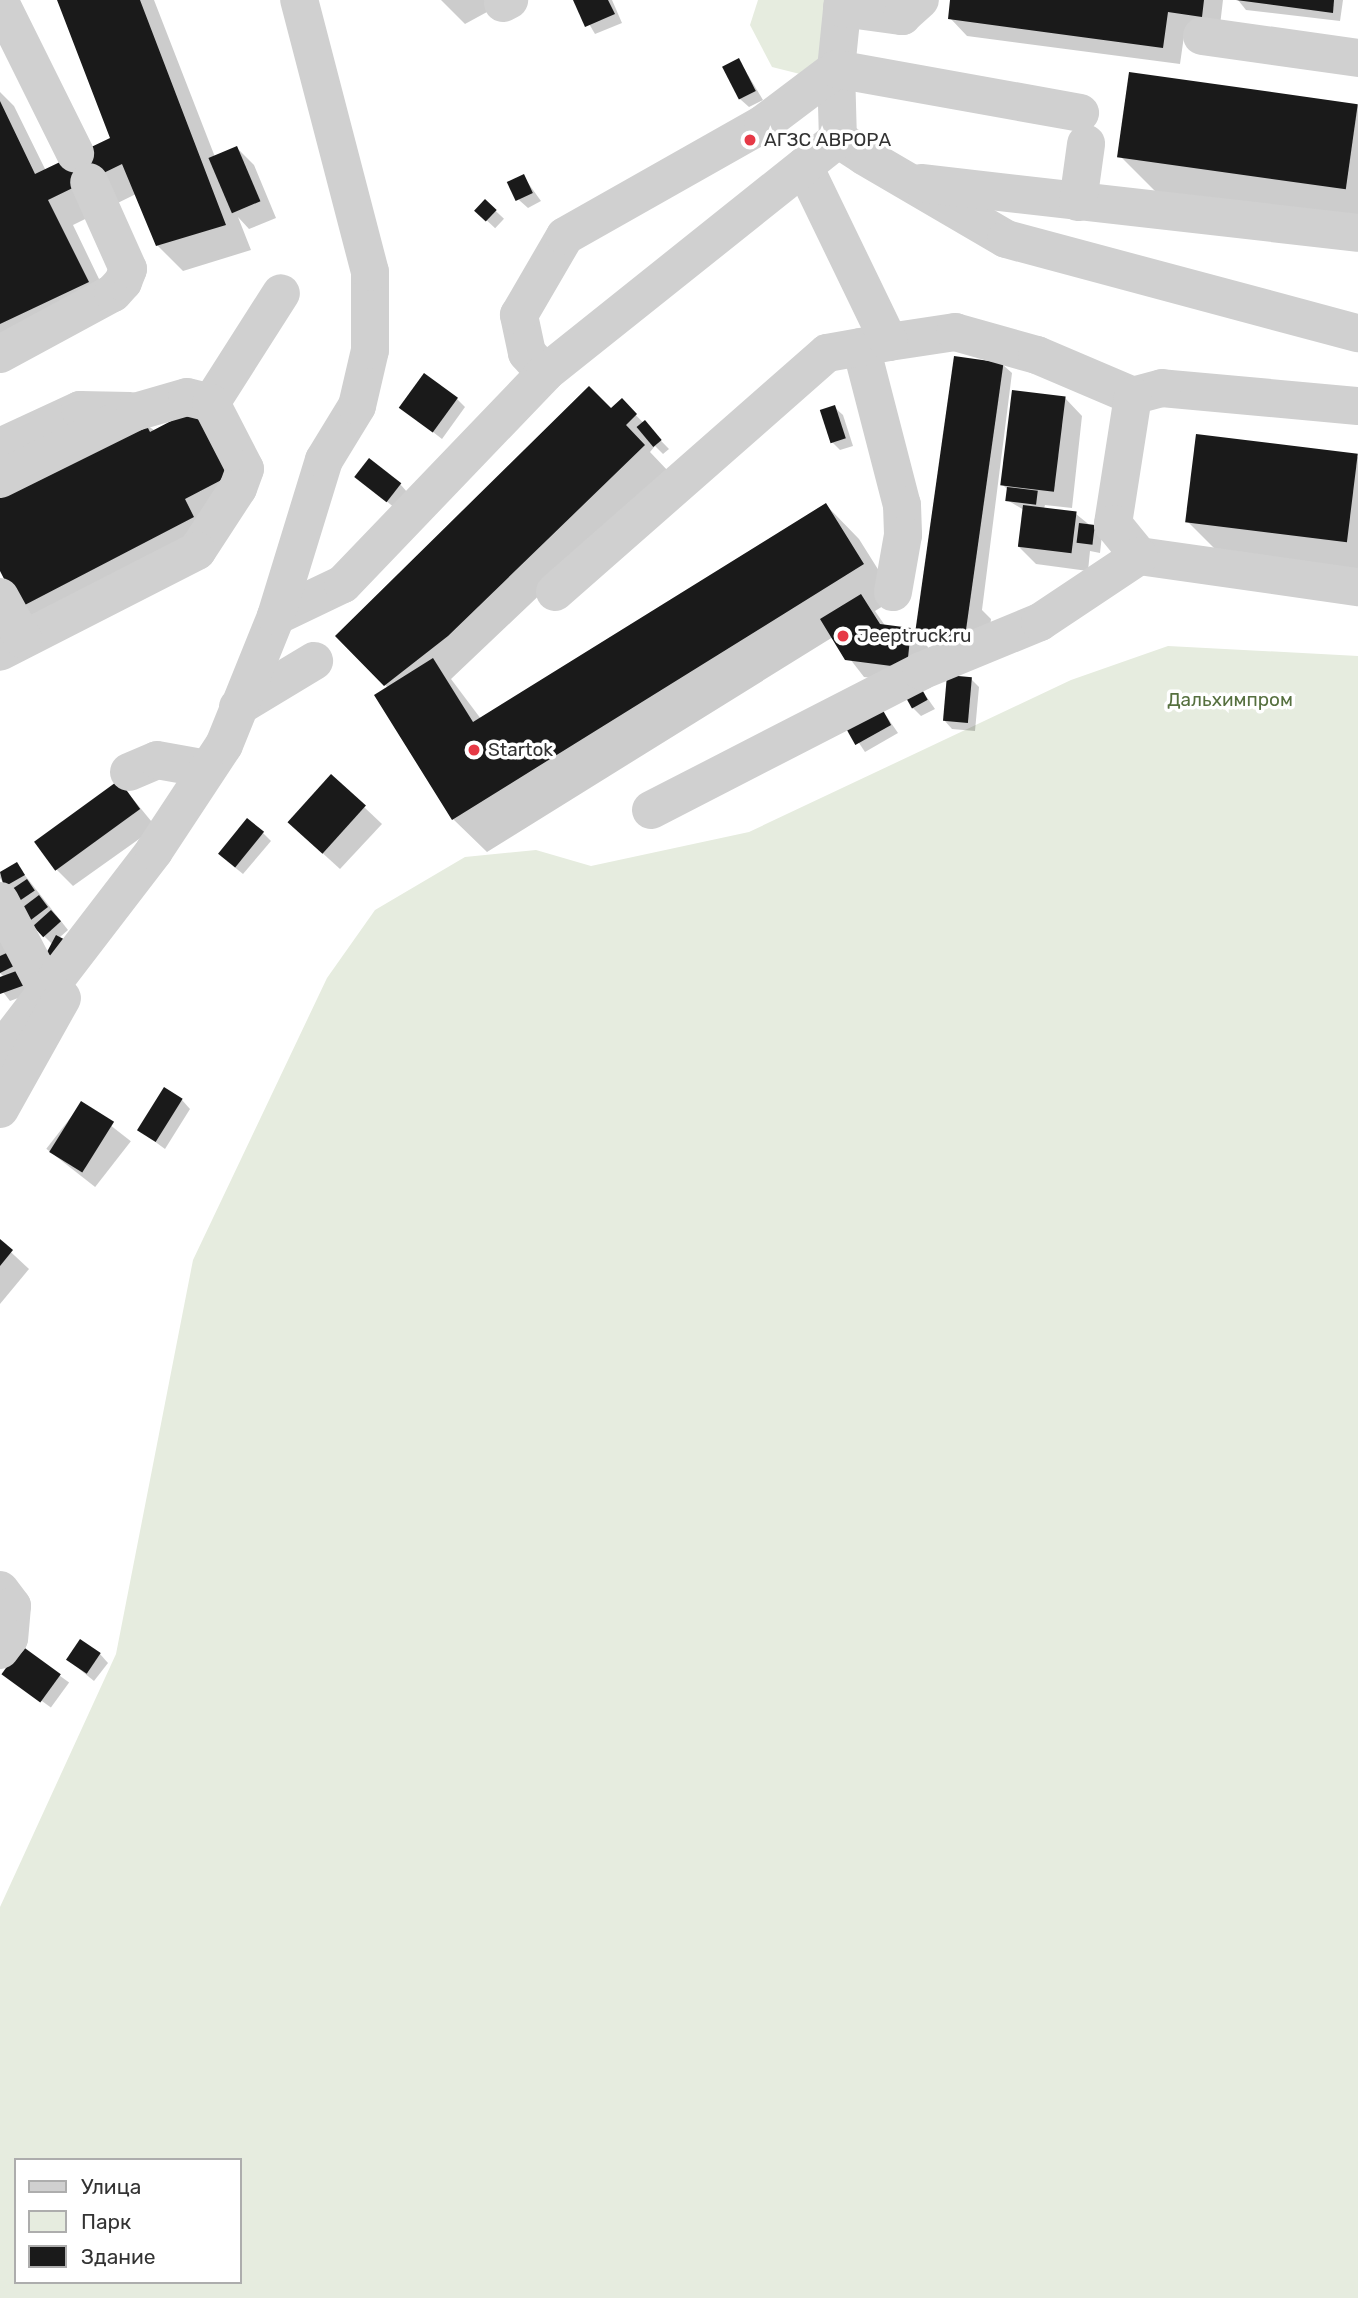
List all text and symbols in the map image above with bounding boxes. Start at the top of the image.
place label: АГЗС АВРОРА [764,129,891,151]
marker: АГЗС АВРОРА [742,132,758,148]
place label: Jeeptruck.ru [857,625,971,647]
marker: Jeeptruck.ru [835,628,851,644]
park label: Дальхимпром [1167,689,1293,711]
place label: Startok [488,739,553,761]
marker: Startok [466,742,482,758]
legend [14,2158,242,2284]
text: Улица [81,2174,141,2199]
text: Парк [81,2209,131,2234]
text: Здание [81,2244,156,2269]

